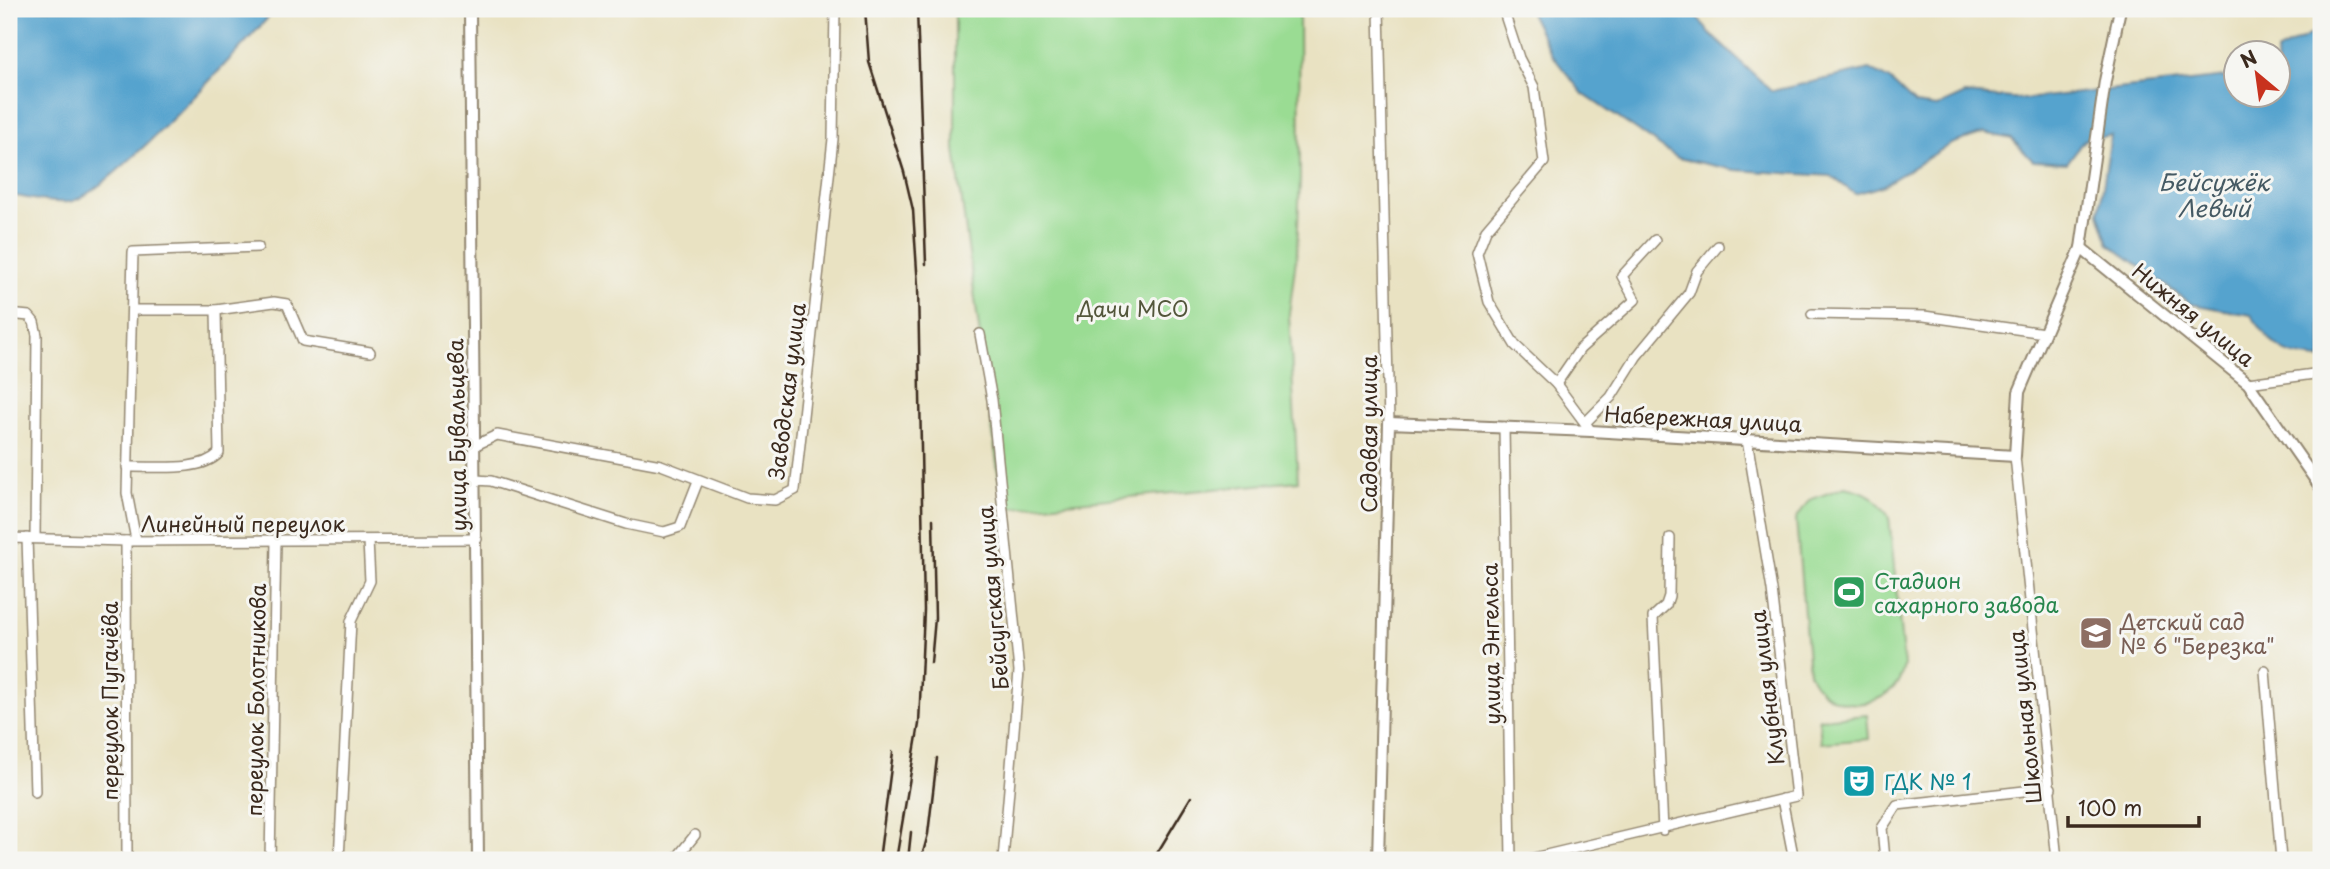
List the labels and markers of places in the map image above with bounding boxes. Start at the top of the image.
place label: Стадион сахарного завода [1874,564,2059,620]
sports icon: Стадион сахарного завода [1830,573,1868,611]
place label: Детский сад № 6 "Березка" [2119,605,2275,661]
school or university icon: Детский сад № 6 "Березка" [2077,614,2115,652]
theatre icon: ГДК № 1 [1840,762,1878,800]
place label: ГДК № 1 [1884,765,1971,797]

